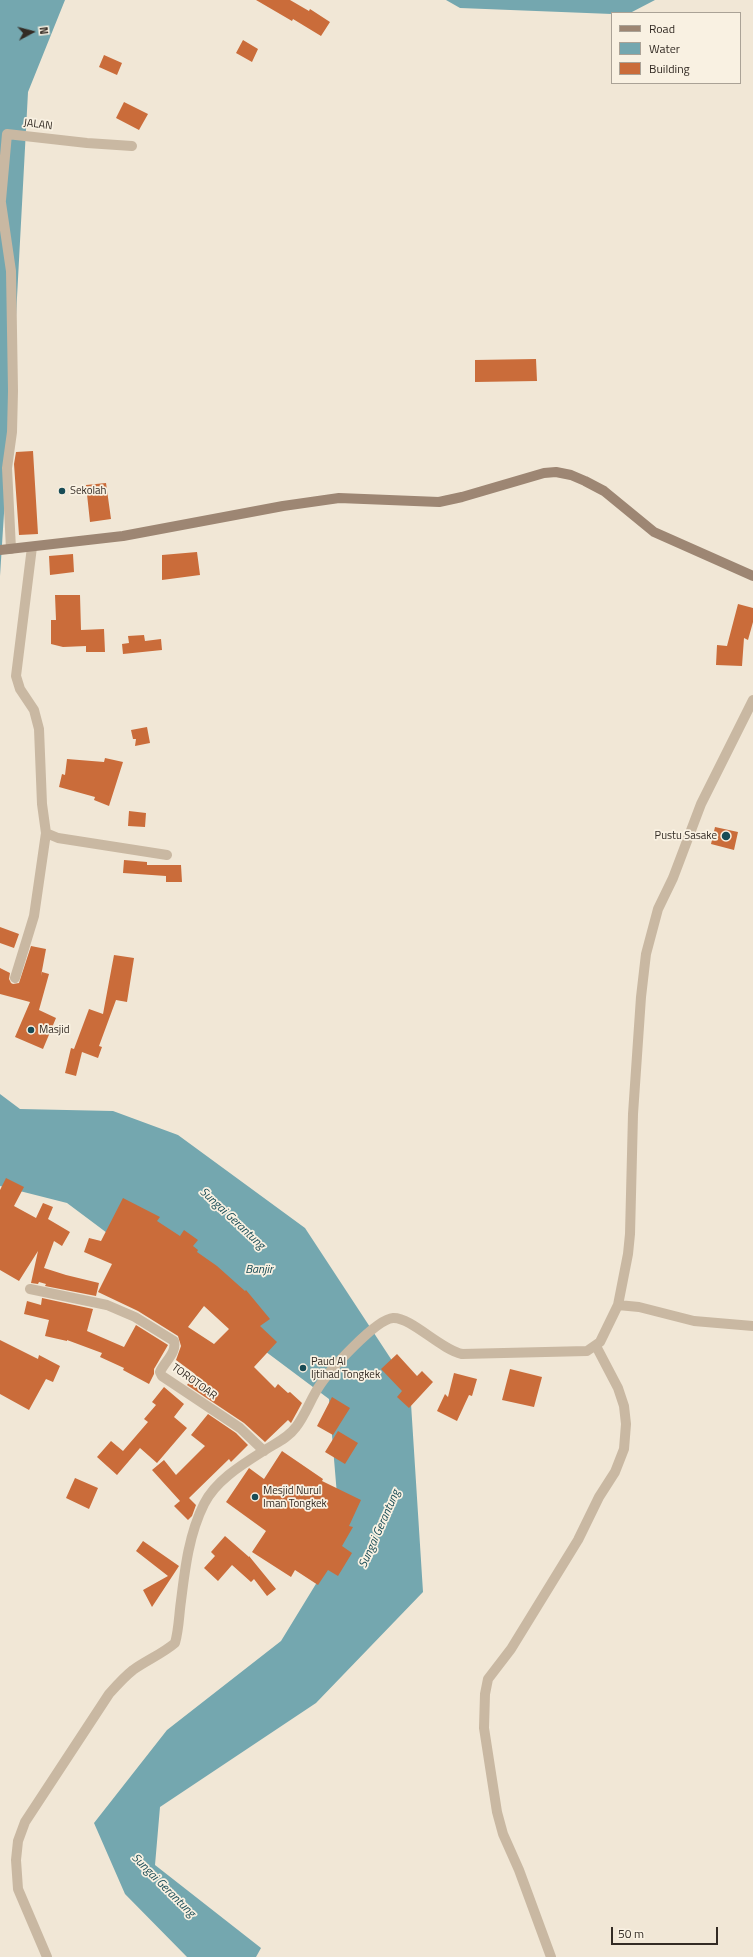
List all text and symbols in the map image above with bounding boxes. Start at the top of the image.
north arrow [12,12,52,52]
legend [611,12,741,84]
text: Road [649,19,675,38]
text: N [36,26,52,35]
text: Water [649,39,680,58]
text: Building [649,59,690,78]
street label: JALAN [23,117,53,133]
place label: Sekolah [70,484,106,498]
marker: Sekolah [57,486,67,496]
place label: Pustu Sasake [655,829,717,843]
marker: Pustu Sasake [720,830,732,842]
place label: Masjid [39,1023,70,1037]
marker: Masjid [26,1025,36,1035]
water label: Sungai Gerantung [196,1185,268,1253]
water label: Banjir [245,1263,273,1277]
place label: Paud Al Ijtihad Tongkek [311,1355,380,1381]
street label: TOROTOAR [169,1361,219,1403]
marker: Paud Al Ijtihad Tongkek [298,1363,308,1373]
place label: Mesjid Nurul Iman Tongkek [263,1484,327,1510]
water label: Sungai Gerantung [356,1488,404,1570]
marker: Mesjid Nurul Iman Tongkek [250,1492,260,1502]
water label: Sungai Gerantung [128,1851,198,1921]
scale bar [613,1919,720,1945]
text: 50 m [618,1924,644,1943]

